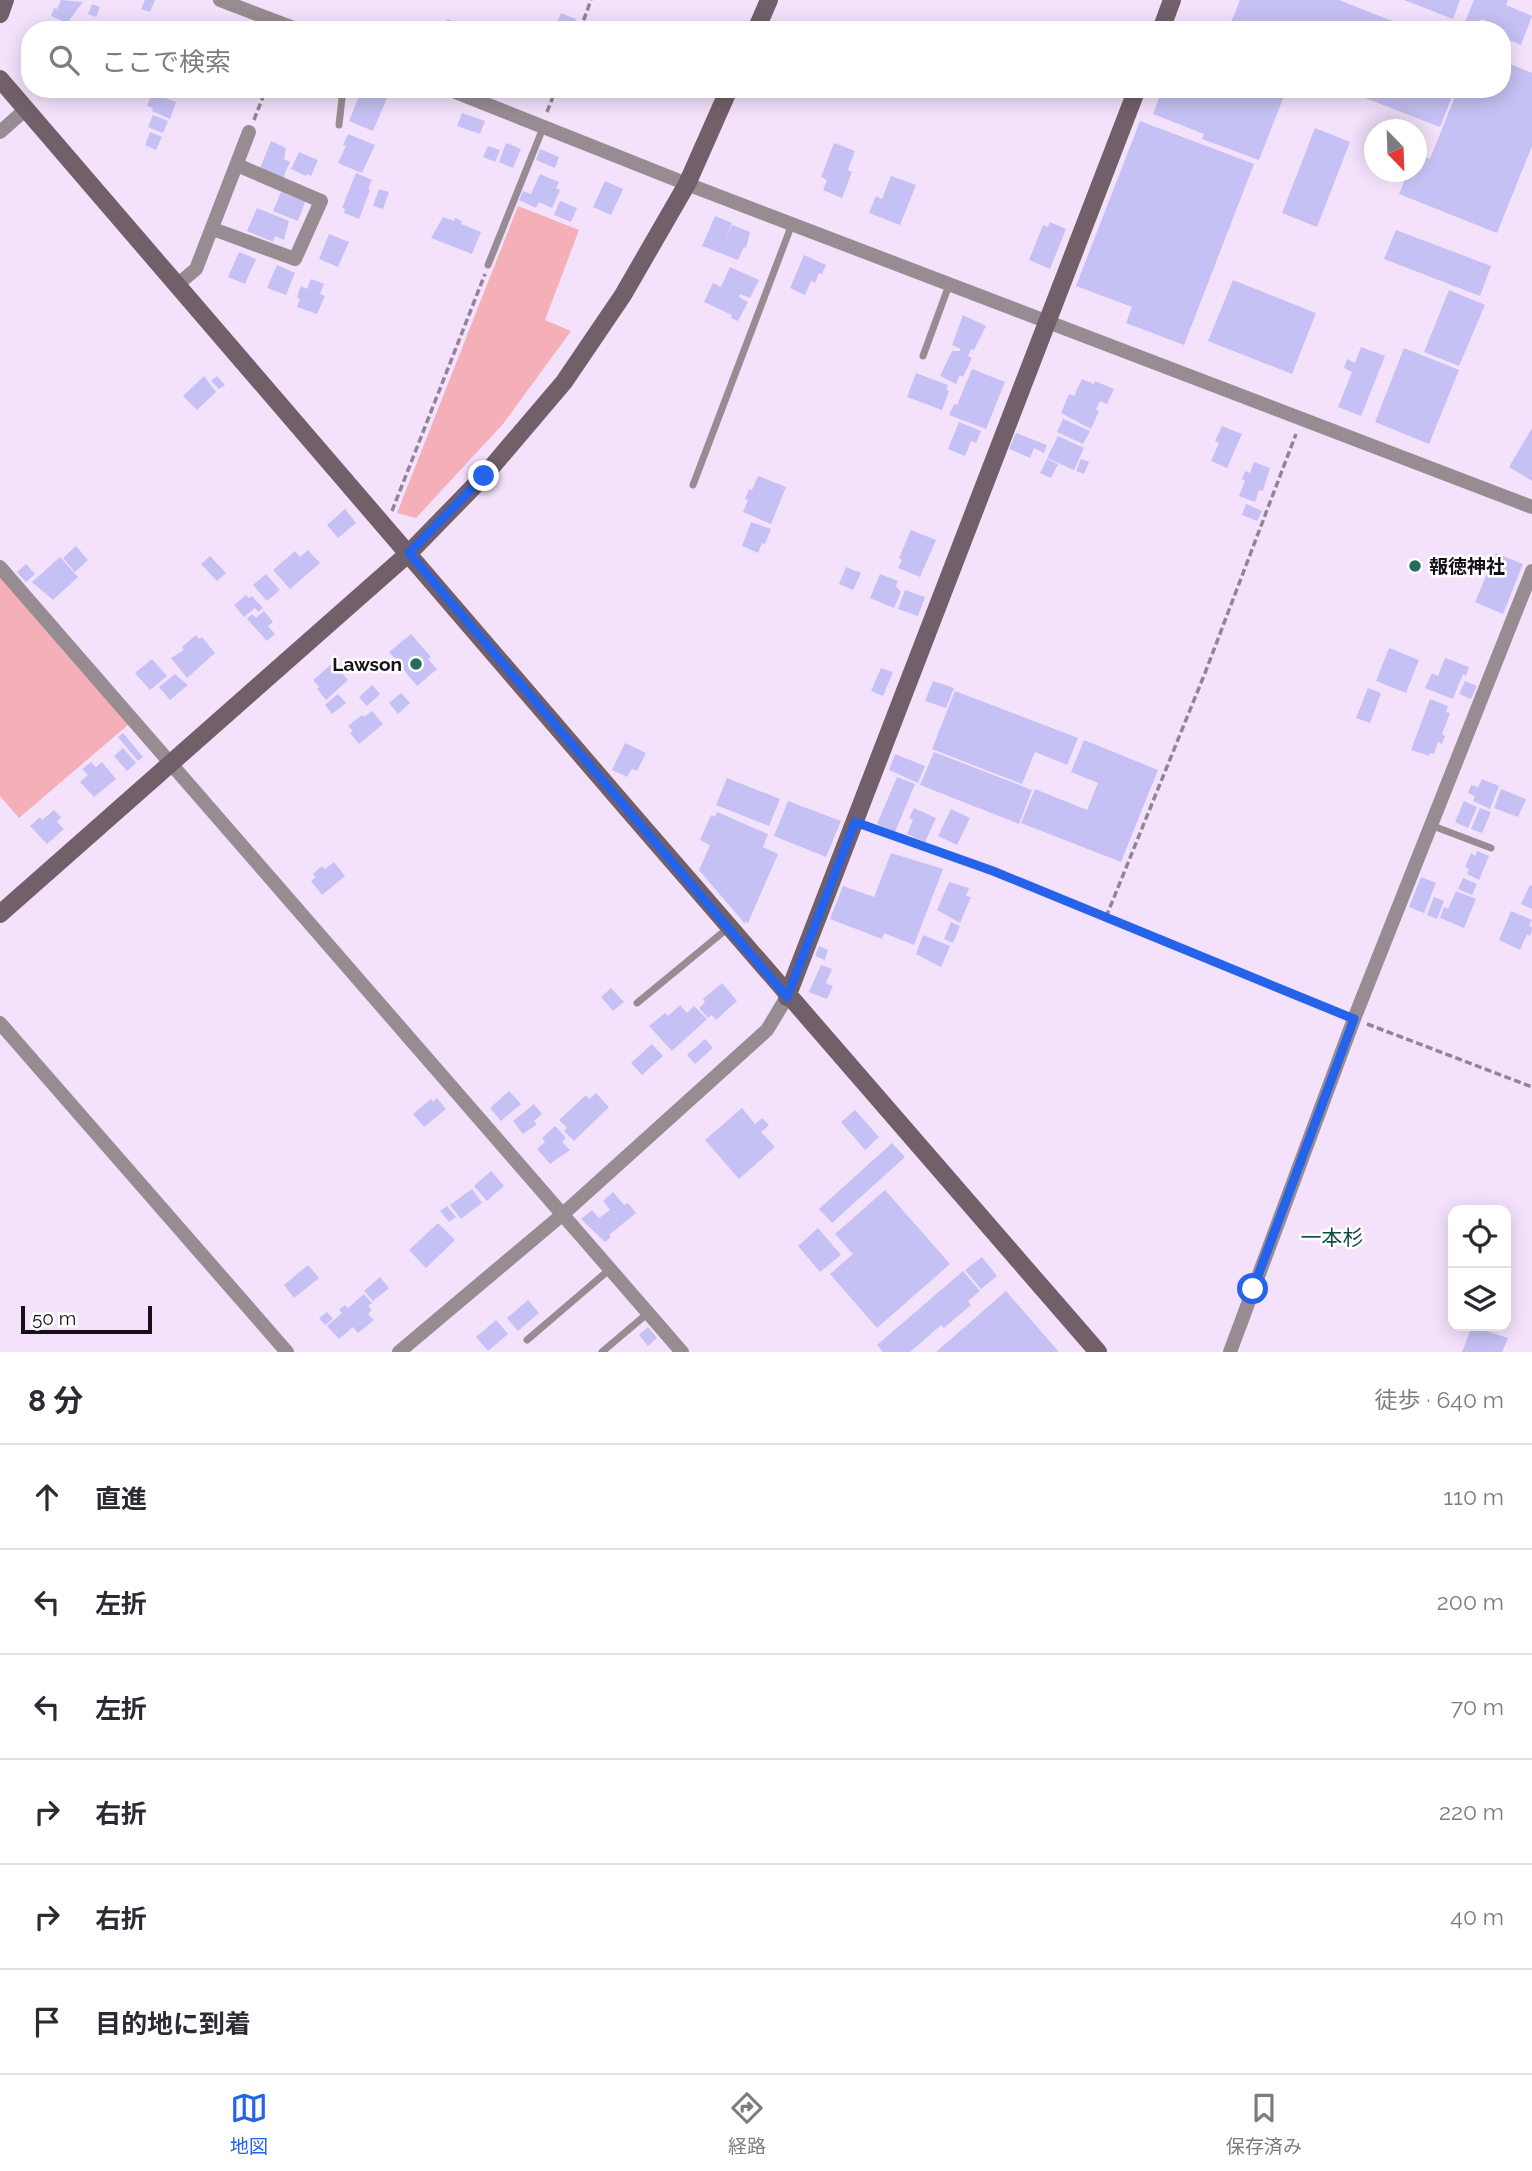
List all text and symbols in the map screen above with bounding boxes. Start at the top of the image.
search box [21,21,1511,98]
icon: search [45,41,83,79]
text: ここで検索 [101,47,231,77]
north arrow [1364,119,1427,182]
route end [468,460,499,491]
place label: 報徳神社 [1429,555,1505,577]
marker: 報徳神社 [1407,558,1423,574]
place label: Lawson [332,653,402,675]
marker: Lawson [408,656,424,672]
map controls [1448,1205,1511,1331]
button: locate [1448,1205,1511,1268]
district label: 一本杉 [1301,1225,1364,1250]
button: layers [1448,1268,1511,1331]
route start [1237,1273,1268,1304]
scale bar [21,1303,152,1335]
text: 50 m [32,1307,76,1329]
text: 8 分 [28,1383,83,1418]
text: 徒歩 · 640 m [1374,1386,1504,1413]
icon: ahead [28,1478,66,1516]
text: 110 m [1443,1483,1504,1510]
text: 直進 [95,1484,147,1514]
icon: left [28,1583,66,1621]
text: 200 m [1437,1588,1504,1615]
text: 左折 [95,1589,147,1619]
icon: left [28,1688,66,1726]
text: 70 m [1451,1693,1504,1720]
text: 左折 [95,1694,147,1724]
icon: right [28,1793,66,1831]
text: 220 m [1439,1798,1504,1825]
text: 右折 [95,1799,147,1829]
icon: right [28,1898,66,1936]
text: 40 m [1450,1903,1504,1930]
text: 右折 [95,1904,147,1934]
icon: arrive [28,2003,66,2041]
text: 目的地に到着 [95,2009,251,2039]
tab: 地図 [230,2089,268,2158]
tab: 経路 [728,2089,766,2158]
tab: 保存済み [1226,2089,1302,2158]

